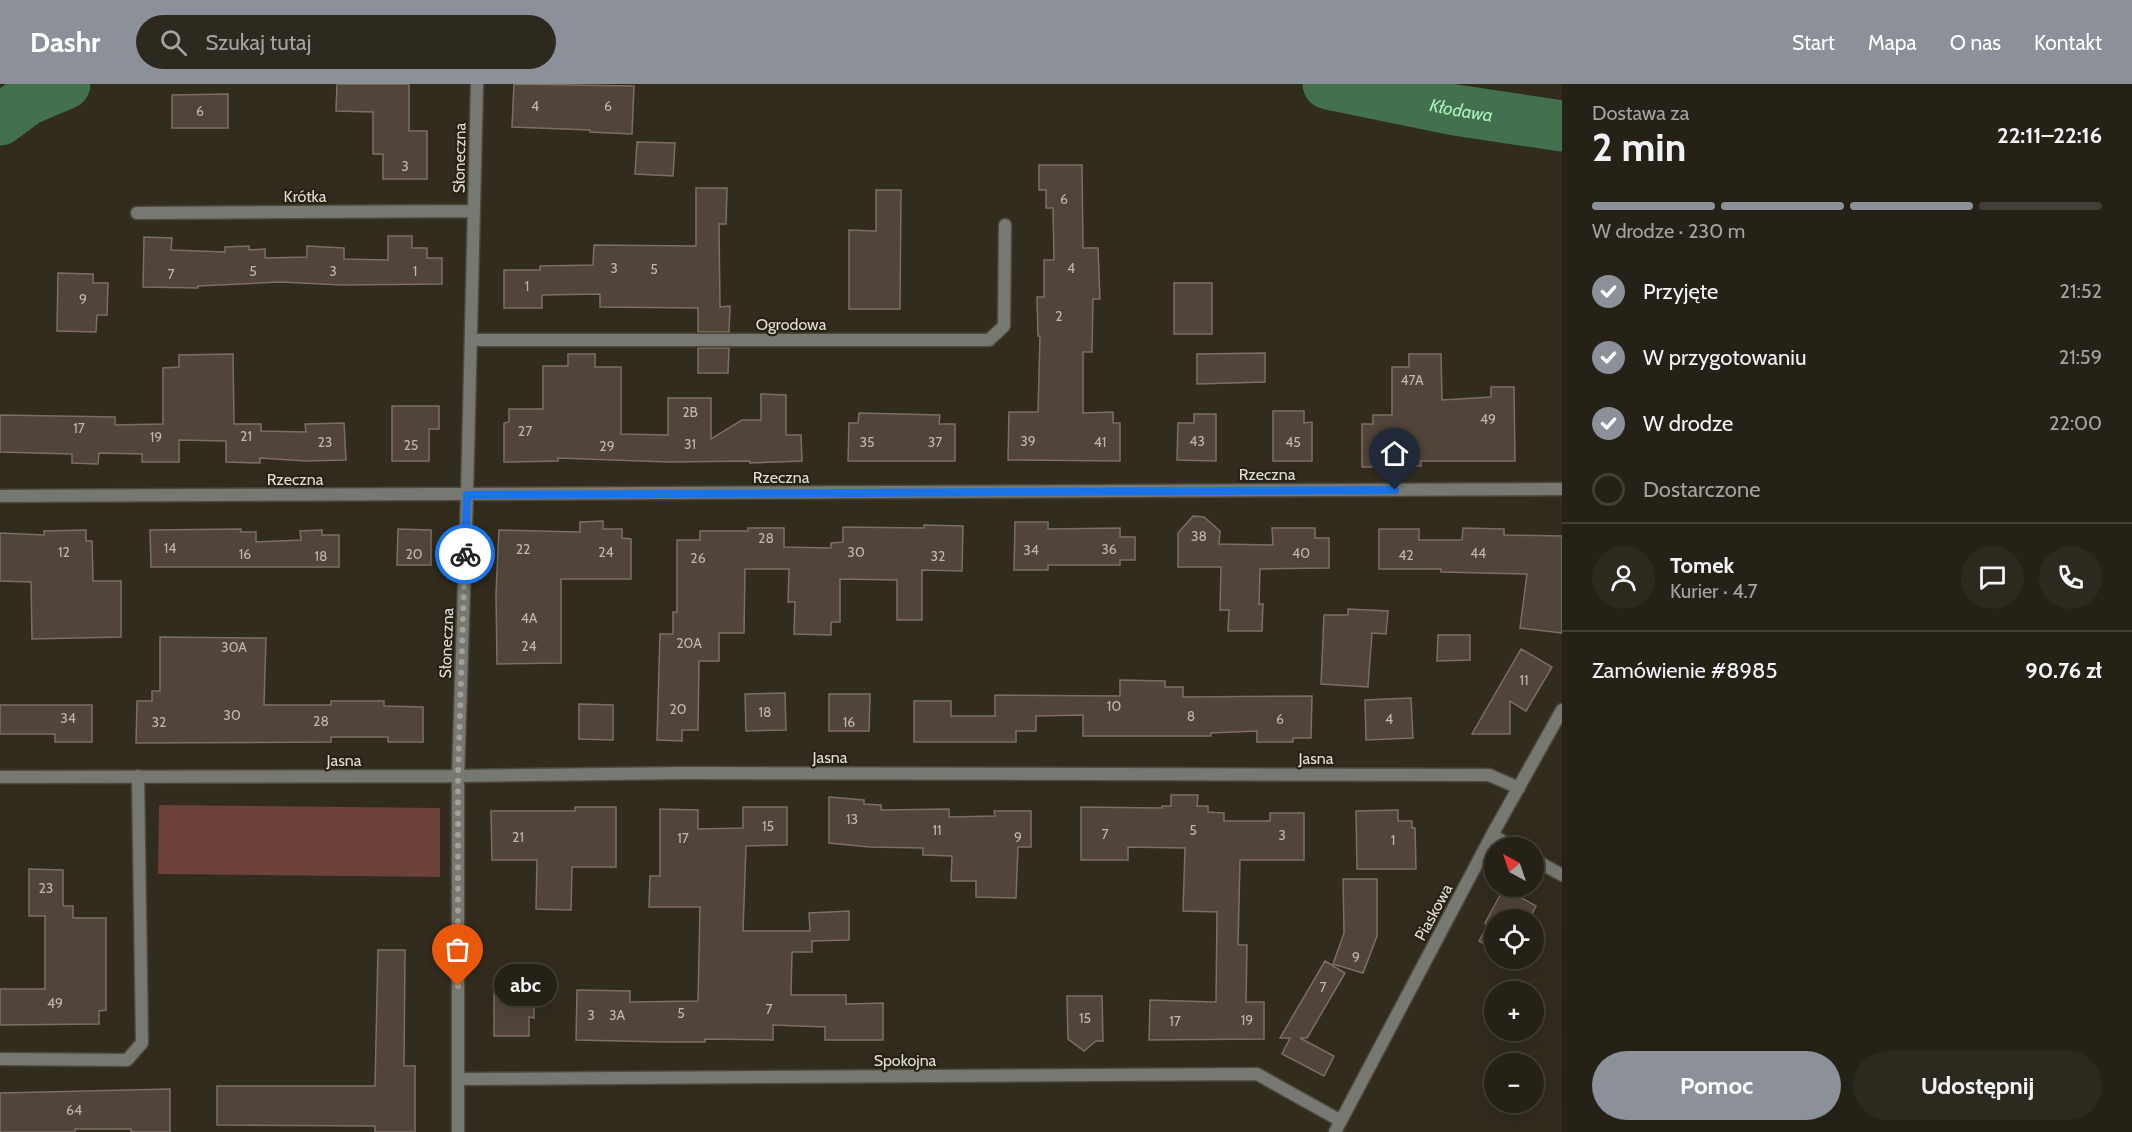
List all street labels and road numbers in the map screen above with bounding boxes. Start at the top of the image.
street label: Słoneczna [449,122,470,193]
street label: Krótka [284,187,327,206]
street label: Ogrodowa [756,315,827,334]
street label: Rzeczna [1239,465,1296,484]
street label: Rzeczna [753,468,810,487]
street label: Rzeczna [267,470,324,489]
street label: Słoneczna [436,607,457,679]
street label: Jasna [812,748,848,767]
street label: Jasna [1298,749,1334,768]
street label: Jasna [326,751,362,770]
street label: Piaskowa [1411,880,1456,944]
street label: Spokojna [874,1051,937,1070]

